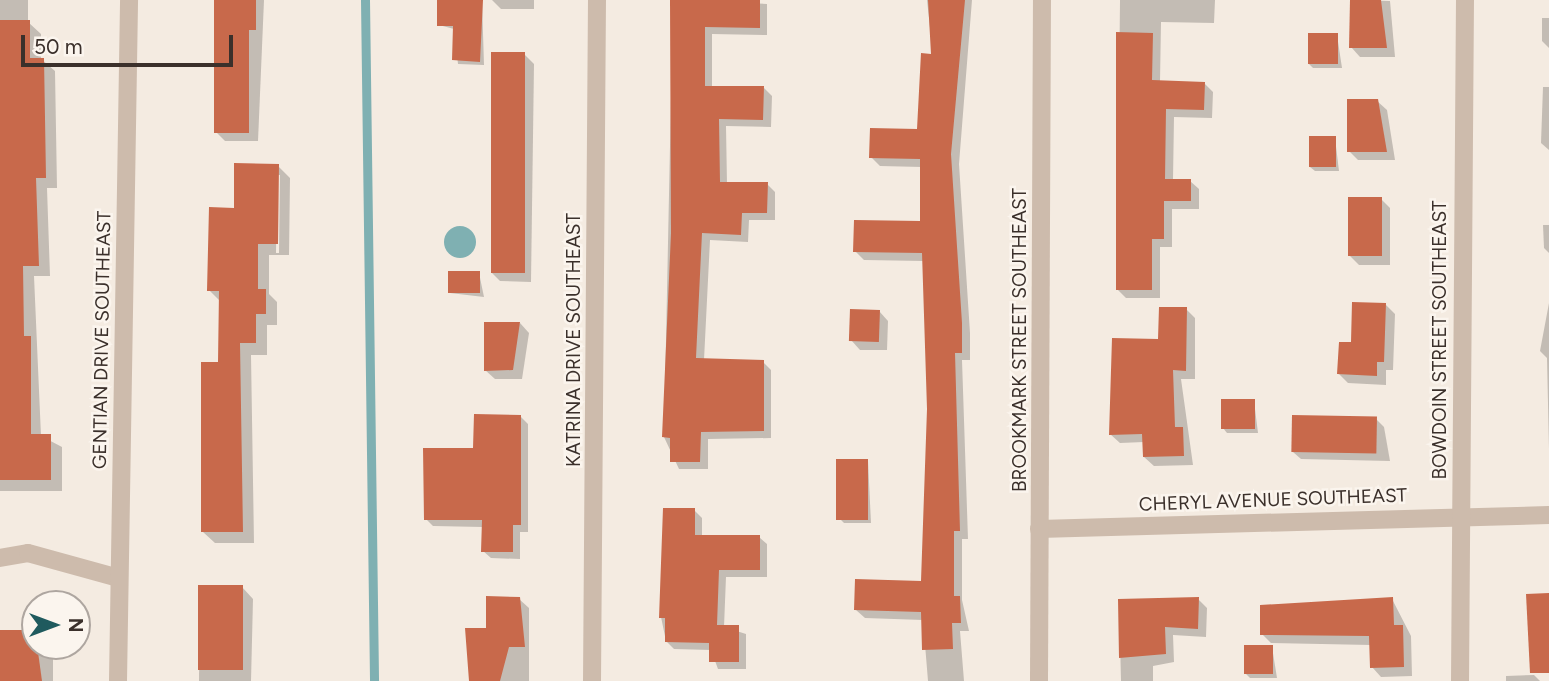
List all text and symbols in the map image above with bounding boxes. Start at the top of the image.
scale bar [24,21,236,65]
text: 50 m [34,34,83,59]
street label: BROOKMARK STREET SOUTHEAST [1009,188,1031,492]
street label: BOWDOIN STREET SOUTHEAST [1429,200,1451,480]
street label: GENTIAN DRIVE SOUTHEAST [88,211,116,469]
street label: KATRINA DRIVE SOUTHEAST [563,213,585,467]
street label: CHERYL AVENUE SOUTHEAST [1138,484,1408,516]
north arrow [21,590,91,660]
text: N [64,618,87,632]

